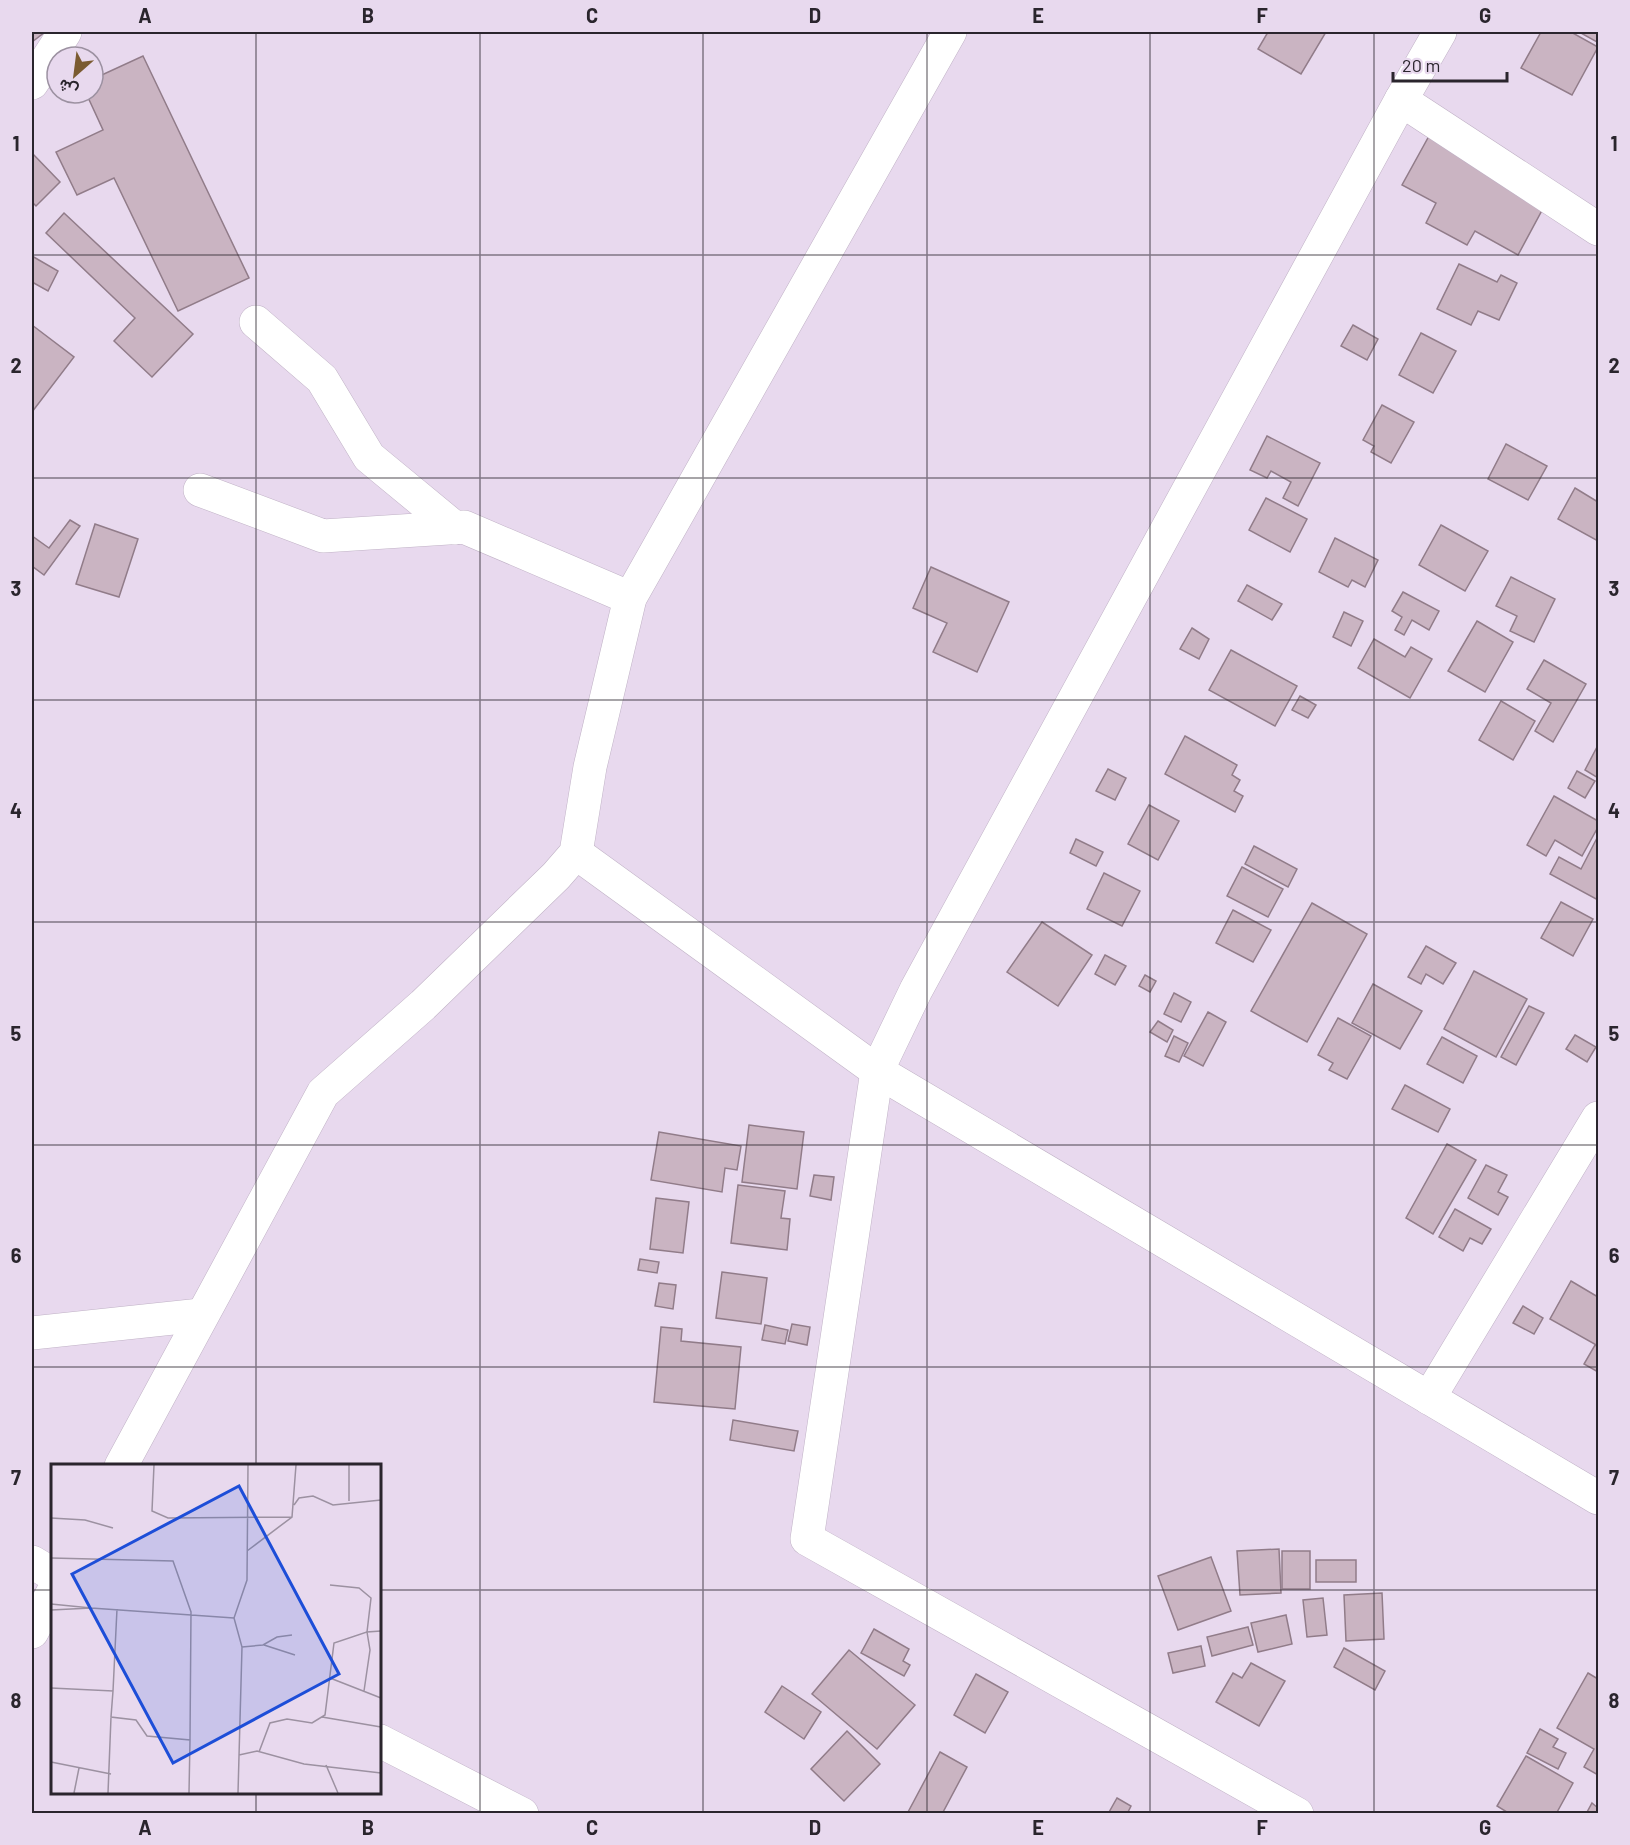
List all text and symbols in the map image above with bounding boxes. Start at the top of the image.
text: A [138,3,152,27]
text: B [362,3,374,27]
text: C [586,3,598,27]
text: D [809,3,821,27]
text: E [1032,3,1044,27]
text: F [1256,3,1268,27]
text: G [1479,3,1491,27]
north arrow [45,45,105,105]
scale bar [1393,45,1507,83]
text: 20 m [1402,54,1440,76]
text: ش [55,75,81,102]
text: 1 [12,131,20,155]
text: 1 [1610,131,1618,155]
text: 2 [10,353,22,377]
text: 2 [1608,353,1620,377]
text: 3 [11,576,21,600]
text: 3 [1609,576,1619,600]
text: 4 [10,798,22,822]
text: 4 [1608,798,1620,822]
text: 5 [11,1021,22,1045]
text: 5 [1609,1021,1620,1045]
text: 6 [11,1243,22,1267]
text: 6 [1609,1243,1620,1267]
inset map [51,1464,381,1794]
text: 7 [11,1465,21,1489]
text: 7 [1609,1465,1619,1489]
text: 8 [11,1688,22,1712]
text: 8 [1609,1688,1620,1712]
text: A [138,1815,152,1839]
text: B [362,1815,374,1839]
text: C [586,1815,598,1839]
text: D [809,1815,821,1839]
text: E [1032,1815,1044,1839]
text: F [1256,1815,1268,1839]
text: G [1479,1815,1491,1839]

